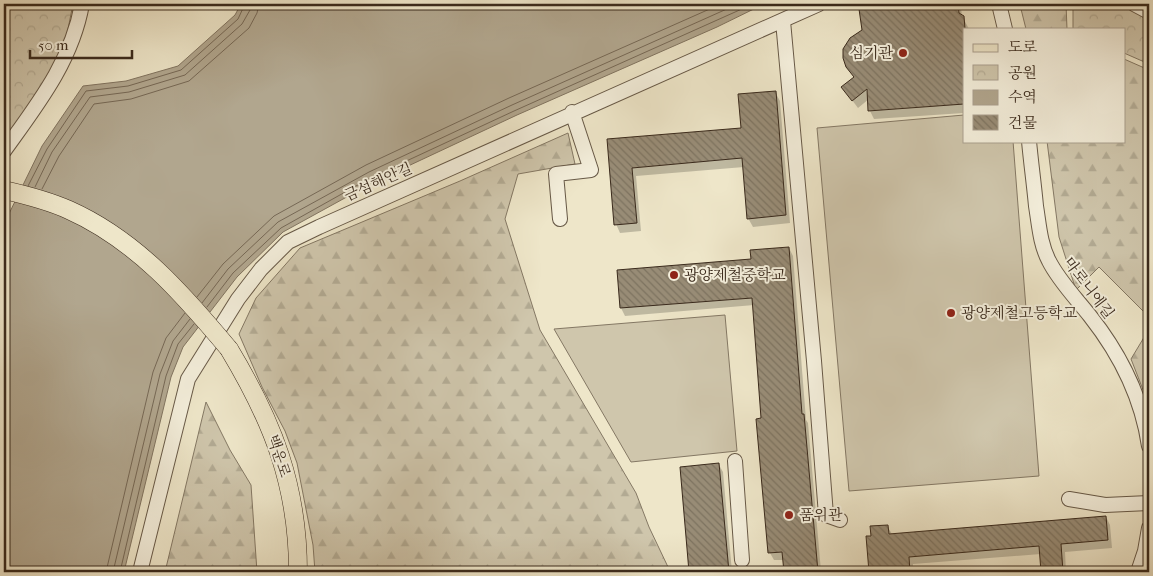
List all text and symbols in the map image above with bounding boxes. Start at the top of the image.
scale bar [30,28,132,60]
legend [963,28,1126,142]
text: 50 m [38,36,69,54]
text: 도로 [1008,38,1037,56]
place label: 심기관 [850,44,893,62]
marker: 심기관 [897,47,909,59]
text: 공원 [1008,64,1037,82]
text: 수역 [1008,88,1037,106]
text: 건물 [1008,114,1037,132]
street label: 금섬해안길 [341,159,415,205]
street label: 마로니에길 [1060,254,1118,322]
place label: 광양제철중학교 [684,266,786,284]
marker: 광양제철중학교 [668,269,680,281]
place label: 광양제철고등학교 [961,304,1077,322]
marker: 광양제철고등학교 [945,307,957,319]
street label: 백운로 [264,433,294,480]
place label: 품위관 [799,506,843,524]
marker: 품위관 [783,509,795,521]

